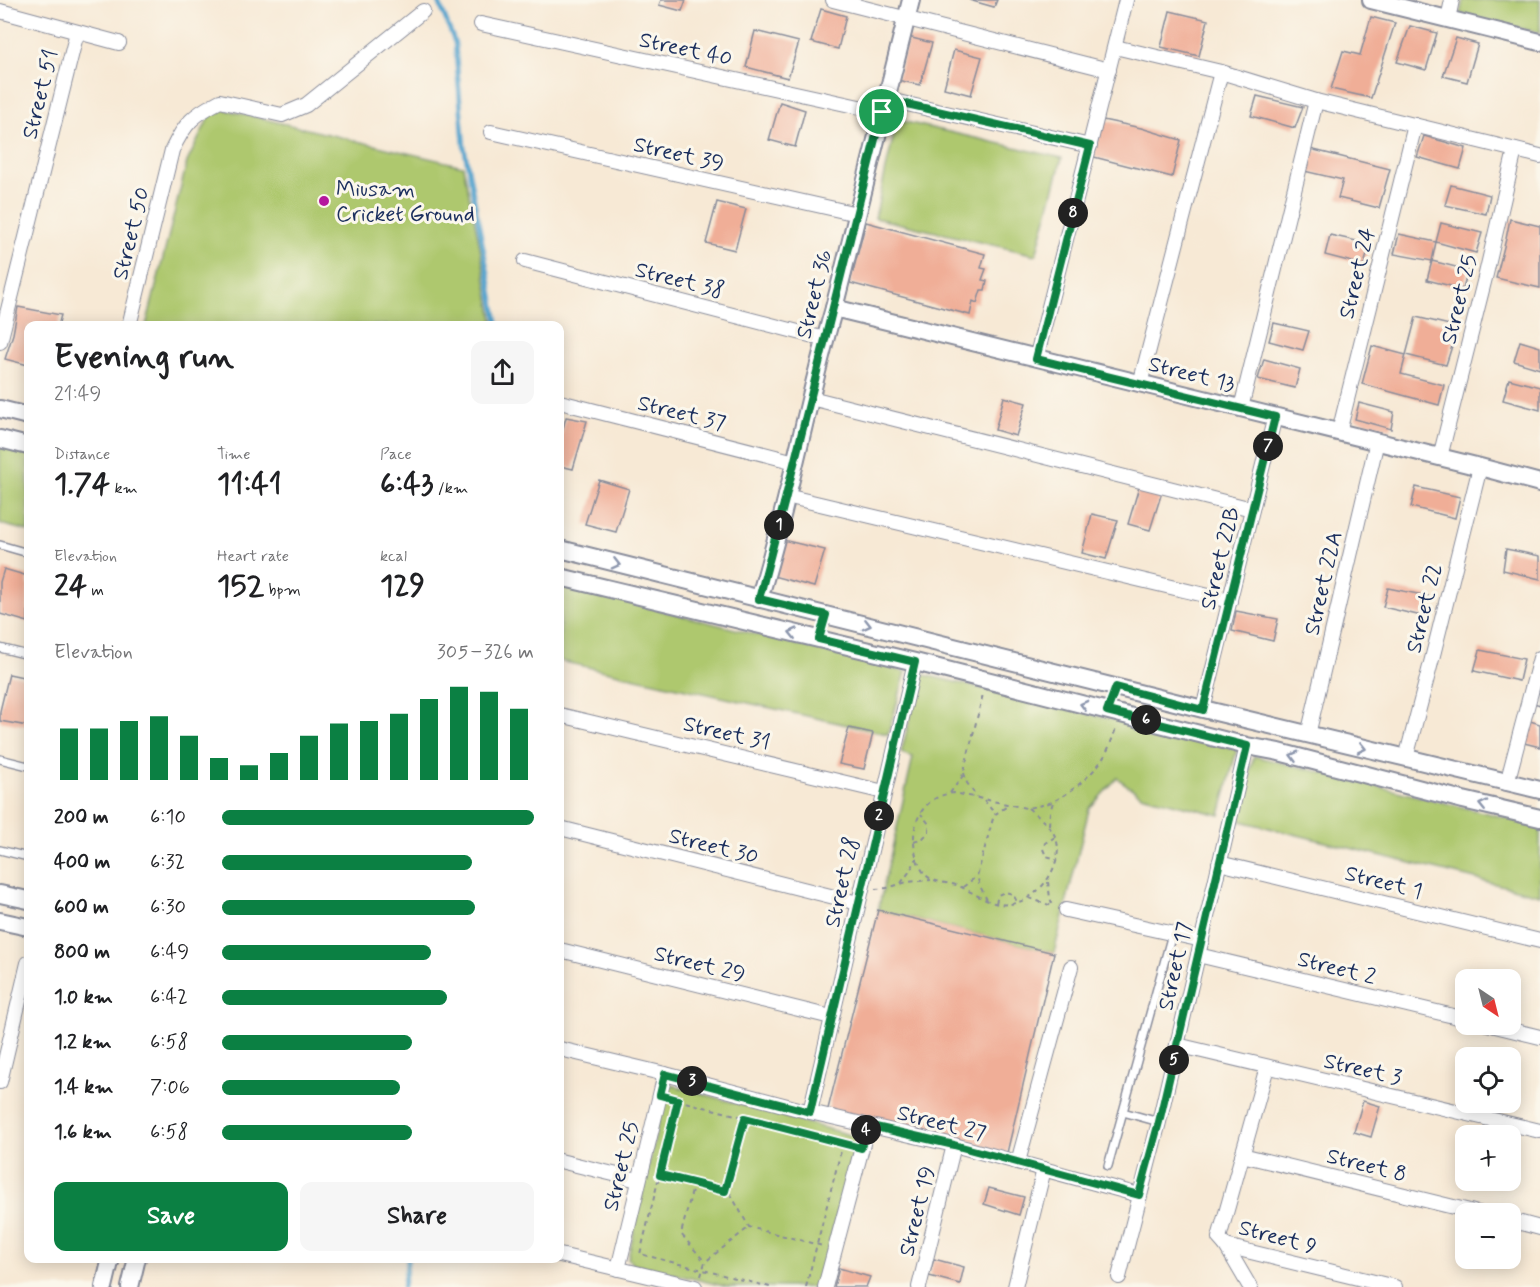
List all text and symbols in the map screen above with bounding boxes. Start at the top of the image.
street label: Street 40 [637,26,735,73]
street label: Street 51 [16,47,66,142]
pin [856,86,907,137]
icon: arrive [865,95,898,128]
street label: Street 39 [631,131,727,179]
place label: Miusam Cricket Ground [336,176,475,229]
street label: Street 50 [107,184,157,283]
marker: Miusam Cricket Ground [317,194,331,208]
pin: 8 [1058,198,1088,228]
text: 8 [1068,202,1078,223]
street label: Street 24 [1333,225,1383,322]
street label: Street 36 [790,247,840,342]
street label: Street 25 [1435,252,1485,347]
street label: Street 38 [632,256,727,306]
text: Evening run [54,336,234,380]
button: share [471,341,534,404]
street label: Street 13 [1145,351,1238,399]
text: 21:49 [54,381,101,408]
street label: Street 37 [634,389,729,438]
pin: 7 [1253,431,1283,461]
text: 7 [1263,435,1273,456]
text: Distance [54,444,110,465]
text: Time [217,444,251,465]
text: Pace [380,444,412,465]
text: 1.74 [54,465,110,504]
text: 11:41 [217,465,282,504]
text: 6:43 [380,465,434,504]
text: km [110,478,138,499]
text: /km [434,478,468,499]
street label: Street 22B [1195,504,1247,613]
pin: 1 [764,510,794,540]
text: 1 [775,514,783,535]
street label: Street 22A [1298,529,1349,638]
text: Elevation [54,546,117,567]
text: Heart rate [217,546,289,567]
text: kcal [380,546,407,567]
one-way arrow [611,556,621,569]
street label: Street 22 [1400,561,1450,656]
text: 24 [54,567,87,606]
text: 152 [217,567,264,606]
text: 129 [380,567,425,606]
text: m [87,580,104,601]
text: bpm [264,580,301,601]
one-way arrow [862,618,872,631]
one-way arrow [788,628,798,641]
text: Elevation [54,639,133,666]
text: 305–326 m [437,639,534,666]
one-way arrow [1080,699,1090,712]
pin: 6 [1131,705,1161,735]
text: 6 [1142,709,1150,730]
street label: Street 31 [680,710,773,758]
one-way arrow [1357,740,1367,753]
one-way arrow [1289,751,1300,763]
one-way arrow [1478,799,1488,812]
pin: 2 [864,801,894,831]
text: 200 m [54,804,109,831]
text: 6:10 [150,804,186,831]
text: 2 [875,805,883,826]
street label: Street 30 [666,822,761,872]
street label: Street 28 [819,835,867,930]
text: 400 m [54,849,110,876]
text: 6:32 [150,849,185,876]
street label: Street 1 [1342,860,1425,906]
text: 600 m [54,894,109,921]
text: 6:30 [150,894,186,921]
street label: Street 17 [1152,920,1200,1013]
text: 800 m [54,939,110,966]
text: 6:49 [150,939,189,966]
street label: Street 29 [651,940,748,990]
street label: Street 2 [1294,946,1379,992]
north arrow [1455,969,1521,1035]
map controls [1455,969,1521,1269]
text: 1.0 km [54,984,113,1011]
text: 6:42 [150,984,188,1011]
text: 1.2 km [54,1029,111,1056]
text: 6:58 [150,1029,189,1056]
pin: 5 [1159,1045,1189,1075]
street label: Street 3 [1321,1047,1404,1092]
button: locate [1455,1047,1521,1113]
text: 5 [1169,1049,1179,1070]
pin: 3 [677,1066,707,1096]
text: 3 [688,1070,696,1091]
text: 1.4 km [54,1074,113,1101]
text: 7:06 [150,1074,190,1101]
street label: Street 27 [894,1099,989,1149]
pin: 4 [851,1115,881,1145]
text: 1.6 km [54,1119,112,1146]
text: 6:58 [150,1119,189,1146]
street label: Street 25 [597,1119,647,1214]
text: 4 [861,1119,871,1140]
button: + [1455,1125,1521,1191]
street label: Street 8 [1324,1143,1409,1189]
street label: Street 19 [893,1164,943,1259]
button: Save [54,1182,288,1251]
button: Share [300,1182,534,1251]
button: − [1455,1203,1521,1269]
street label: Street 9 [1235,1214,1320,1262]

